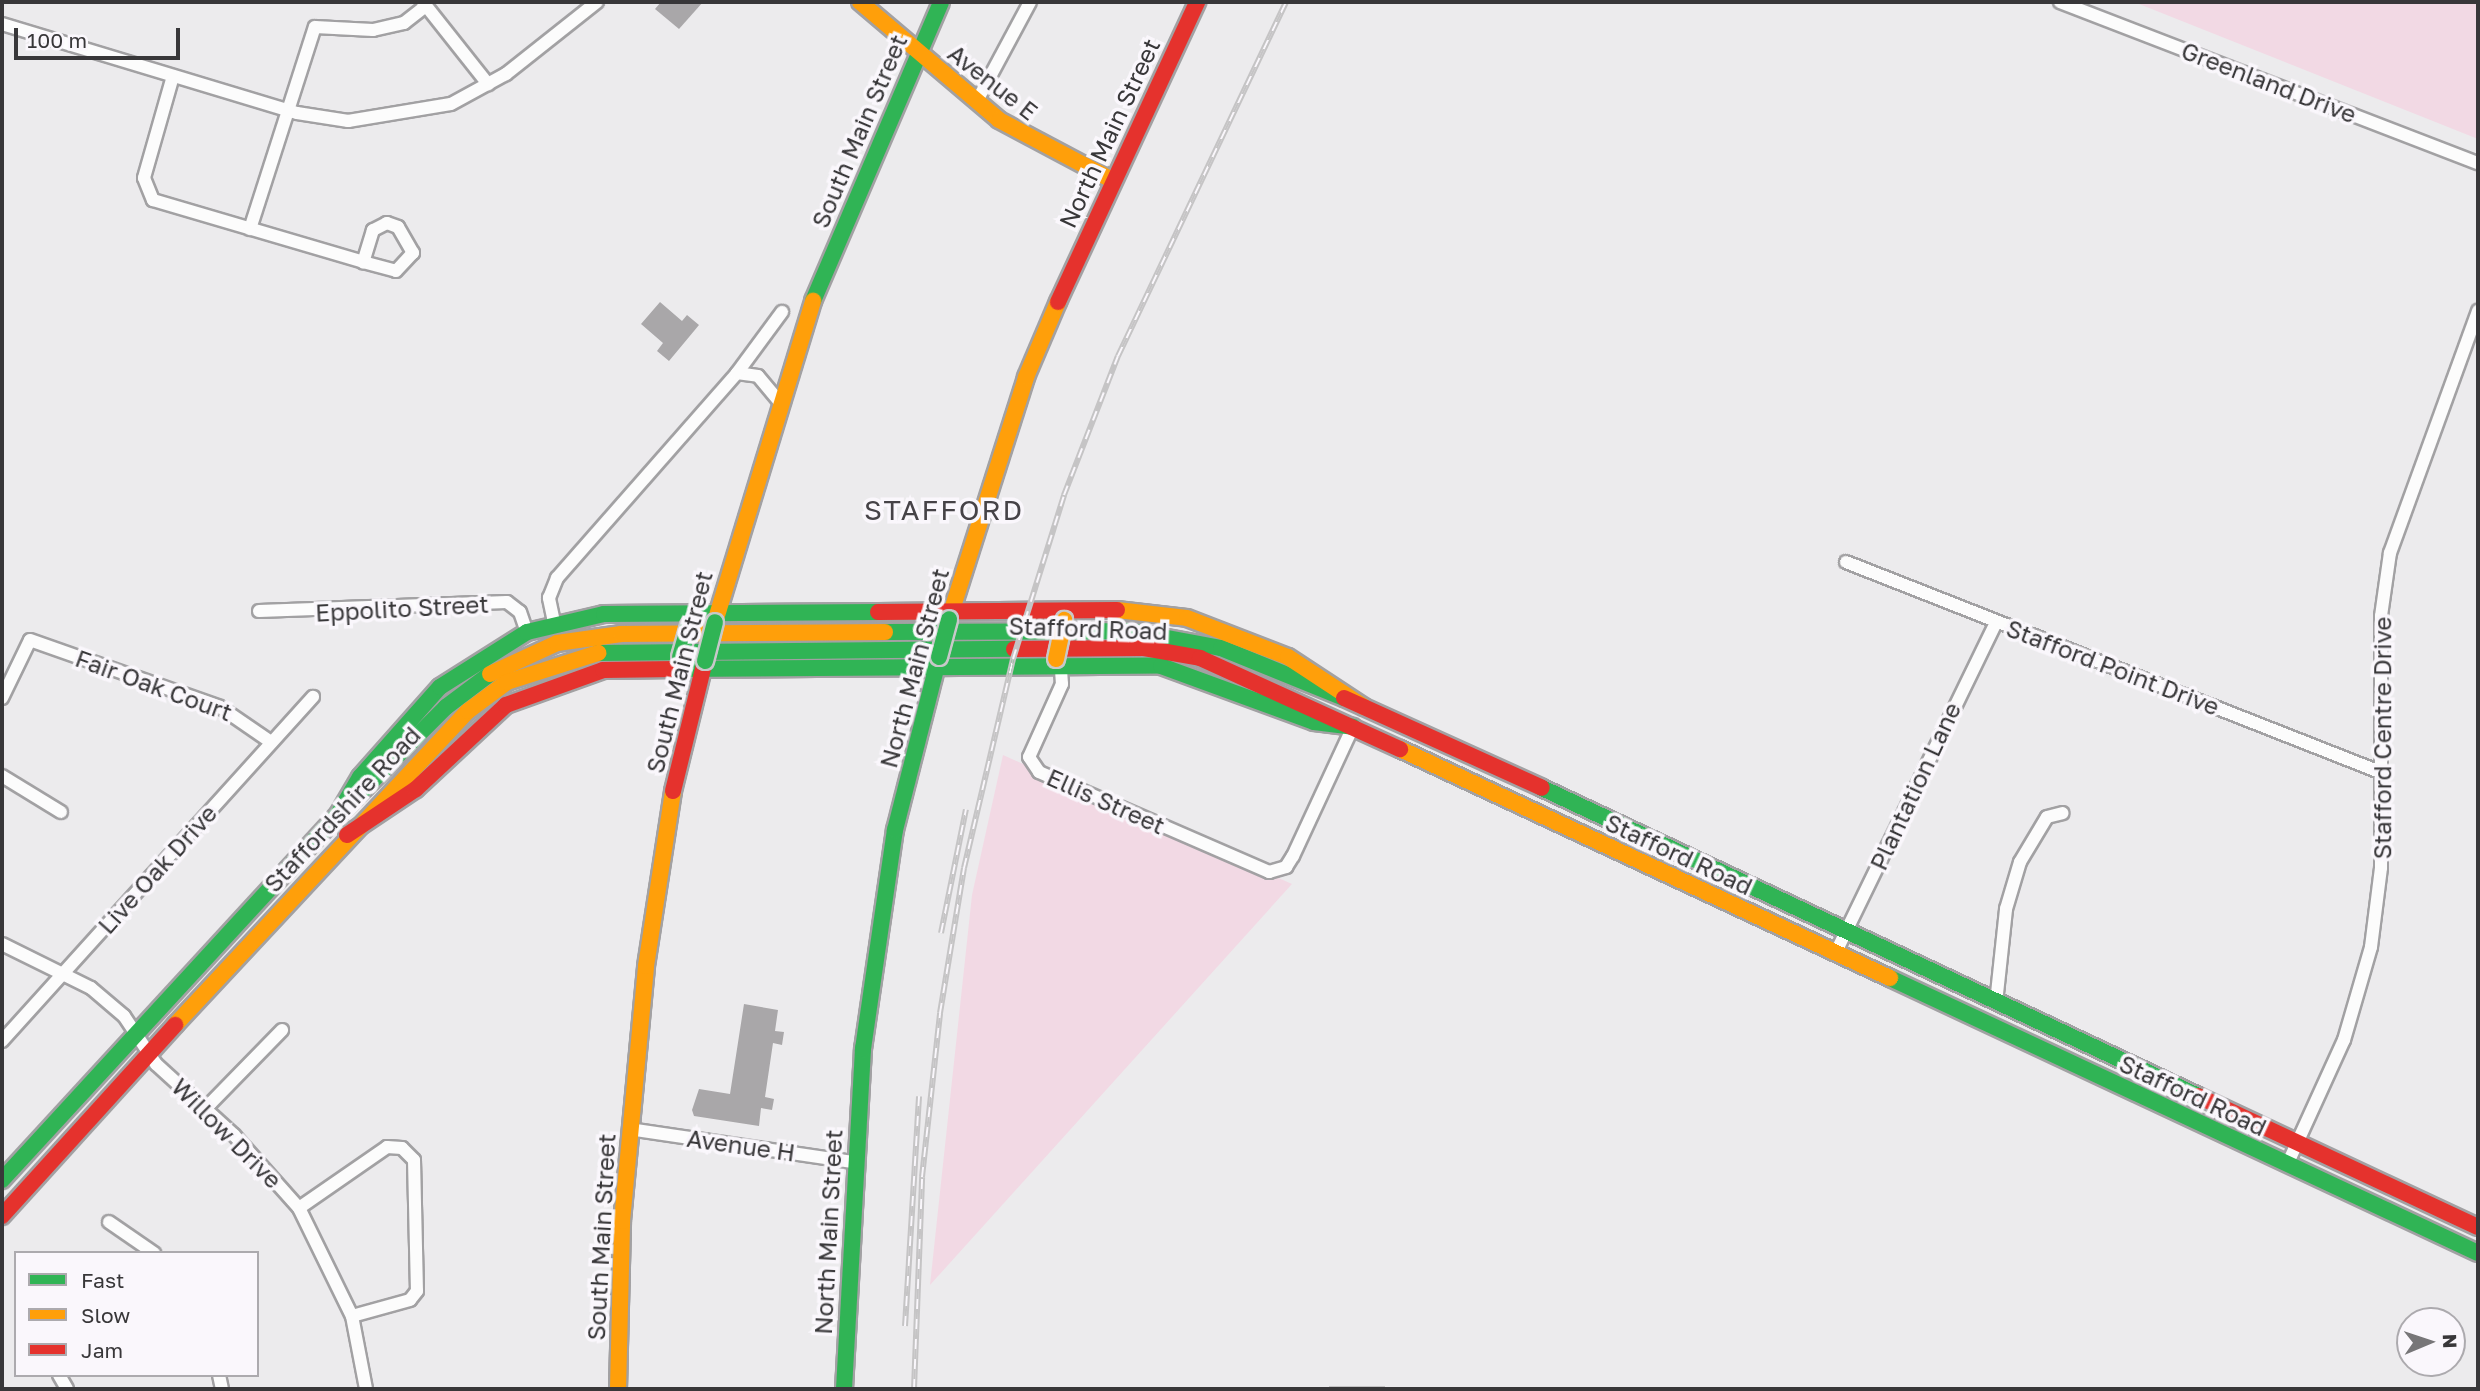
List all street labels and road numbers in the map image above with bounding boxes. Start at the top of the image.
street label: South Main Street [805,30,913,232]
street label: North Main Street [1053,34,1165,232]
street label: Greenland Drive [2178,35,2360,129]
street label: Avenue E [943,38,1043,126]
street label: North Main Street [874,565,954,771]
street label: South Main Street [640,568,718,776]
street label: Eppolito Street [315,589,489,627]
street label: Stafford Road [1008,611,1168,645]
street label: Stafford Point Drive [2002,613,2224,721]
street label: Stafford Centre Drive [2368,617,2396,859]
street label: Fair Oak Court [72,643,236,727]
street label: Plantation Lane [1864,698,1966,874]
street label: Staffordshire Road [258,720,426,898]
street label: Ellis Street [1043,762,1169,840]
street label: Live Oak Drive [92,799,222,939]
street label: Stafford Road [1601,807,1757,901]
street label: Stafford Road [2115,1048,2271,1142]
street label: Willow Drive [166,1072,288,1194]
street label: Avenue H [685,1123,797,1167]
street label: North Main Street [808,1129,848,1335]
street label: South Main Street [581,1133,621,1341]

